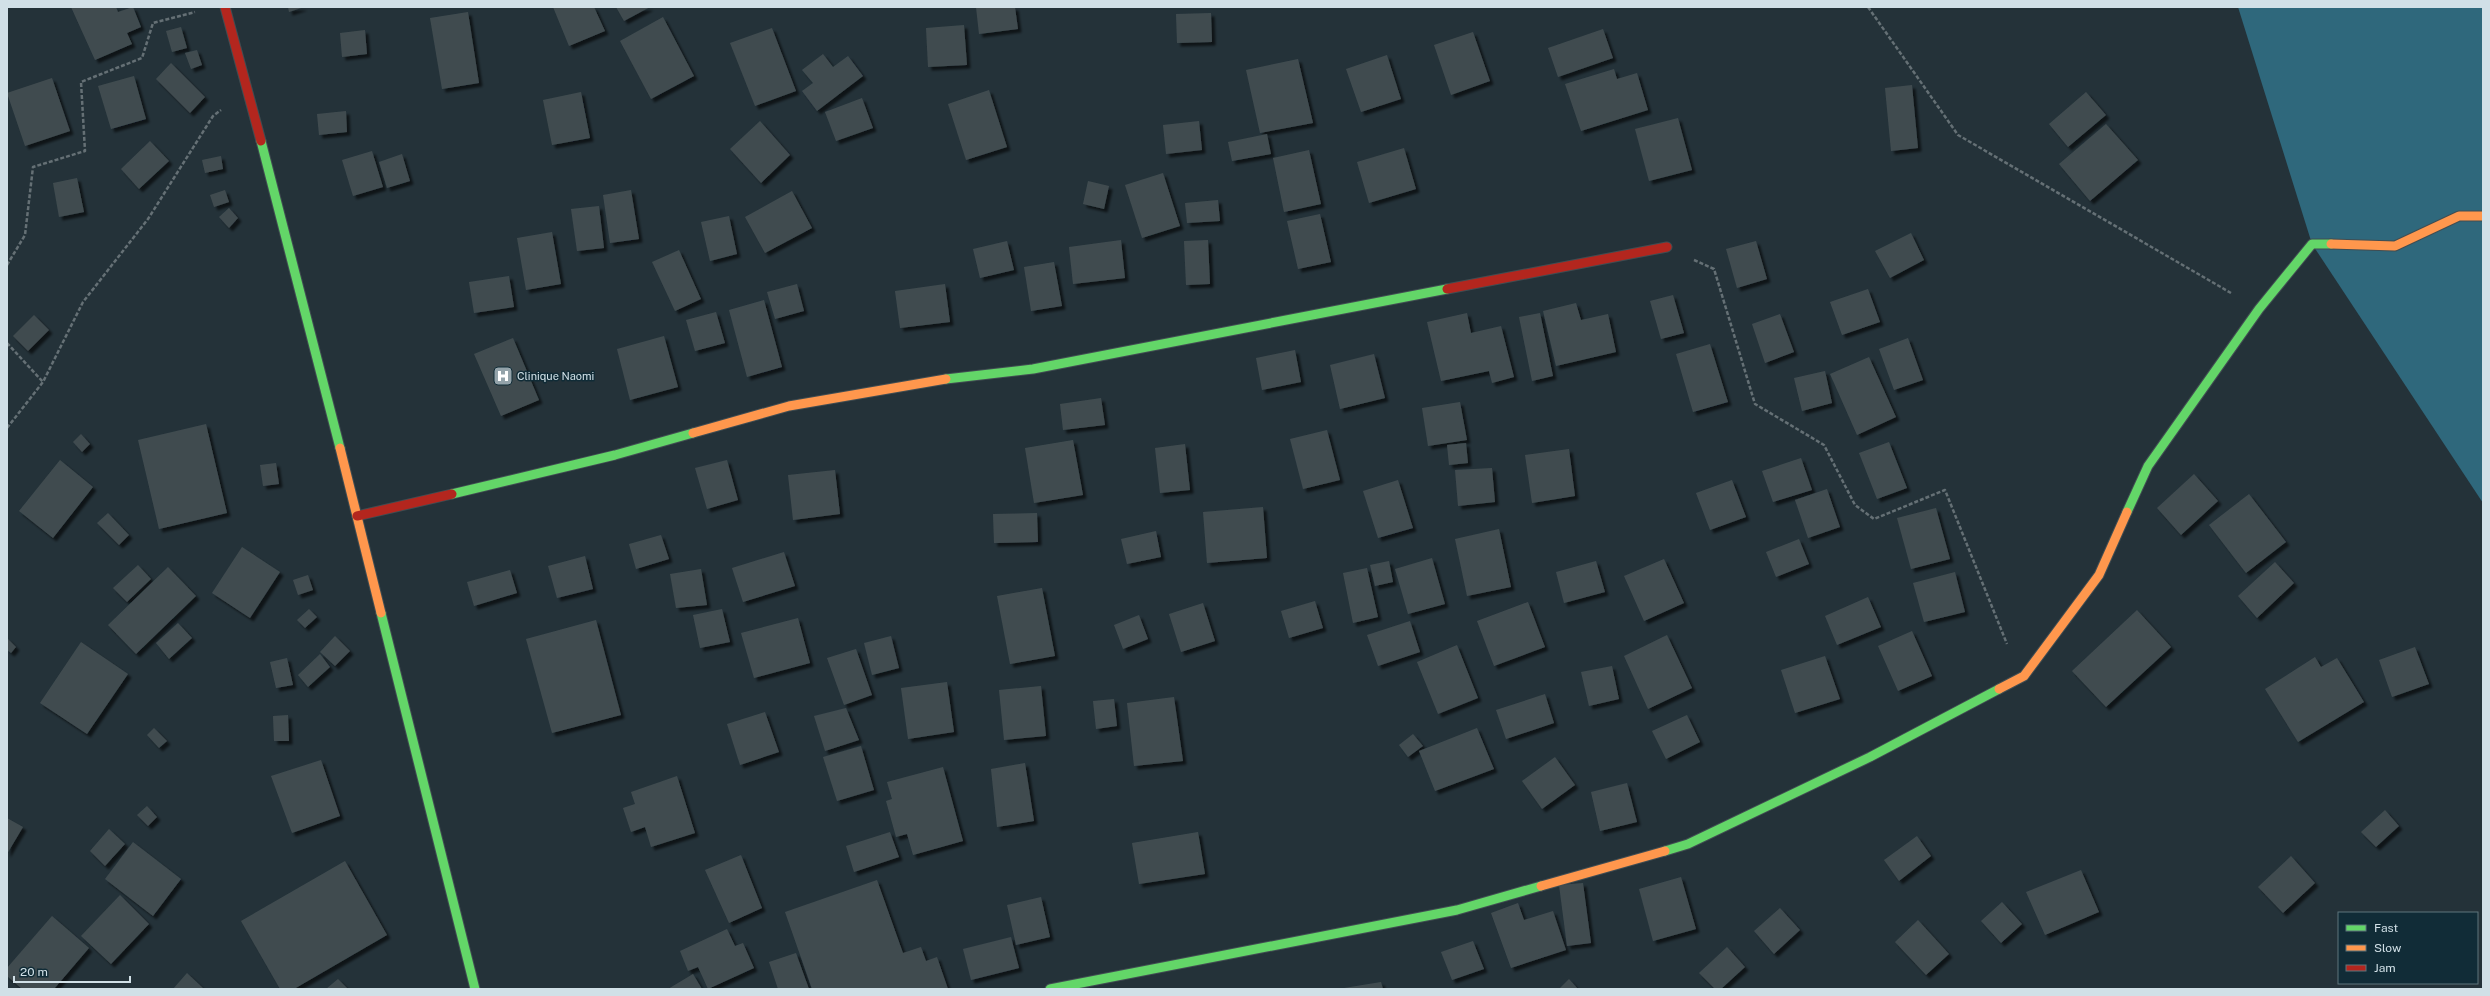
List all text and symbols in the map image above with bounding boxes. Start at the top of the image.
hospital icon: Clinique Naomi [492,365,514,387]
place label: Clinique Naomi [517,370,594,382]
legend [2338,912,2478,984]
text: Fast [2374,921,2399,935]
text: Slow [2374,941,2402,955]
scale bar [14,958,130,984]
text: Jam [2374,961,2396,975]
text: 20 m [20,965,48,979]

